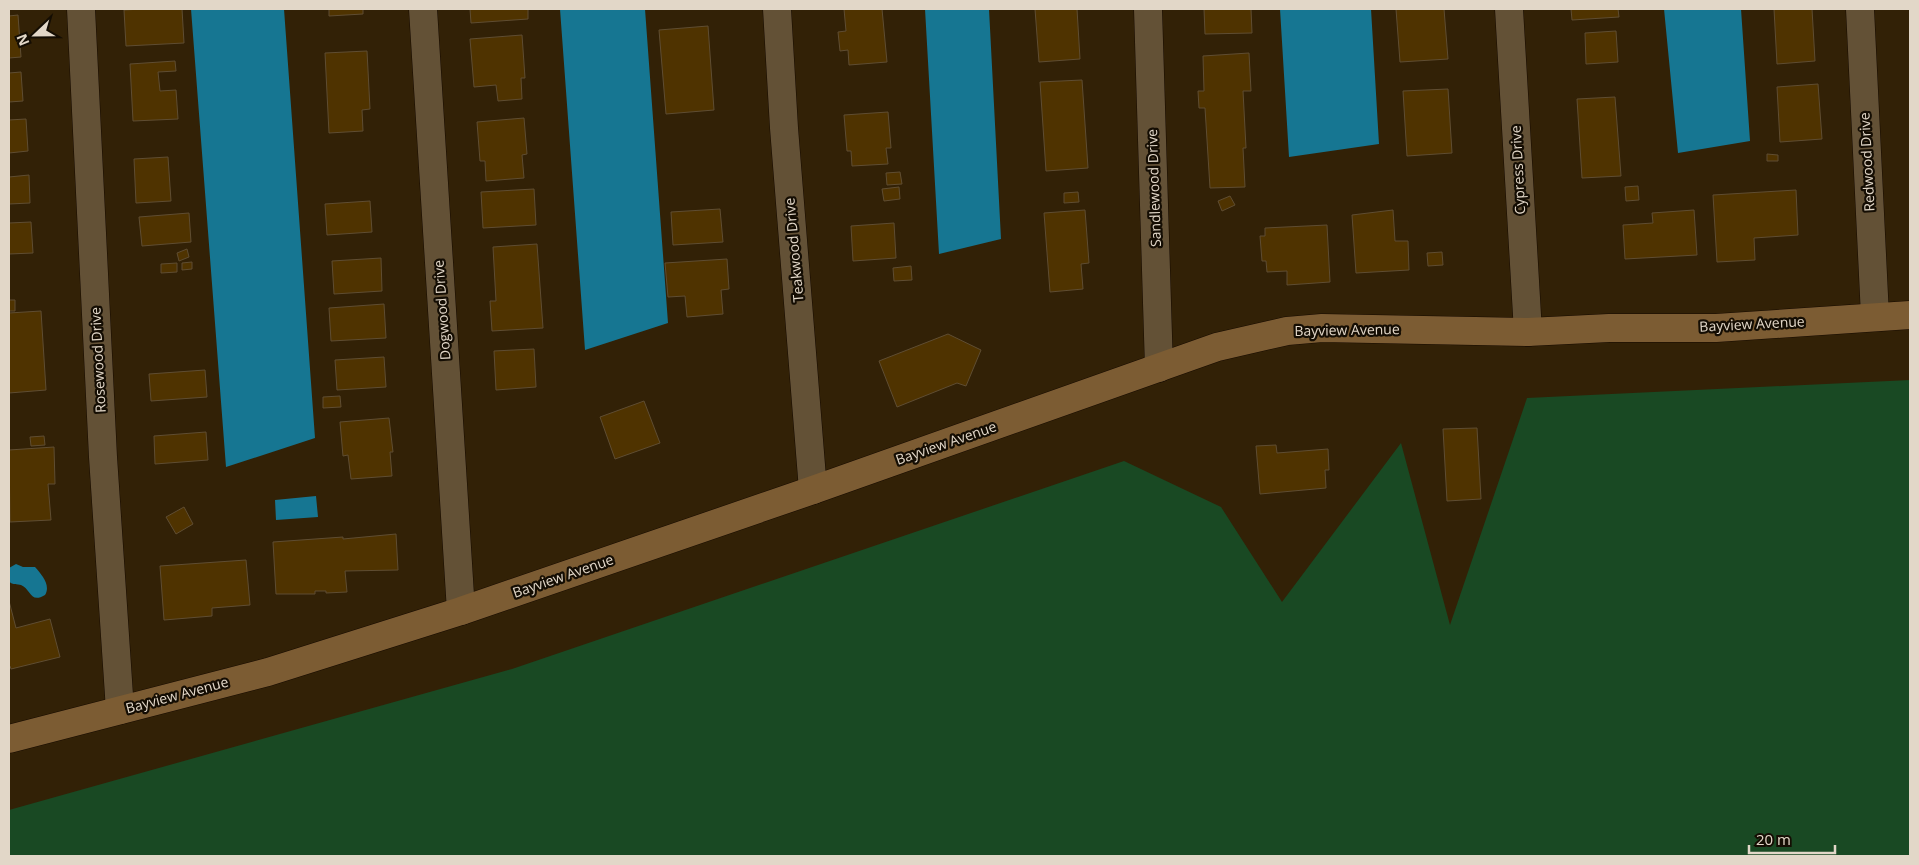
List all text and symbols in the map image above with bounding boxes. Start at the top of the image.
north arrow [10,10,60,60]
text: N [12,31,33,49]
street label: Redwood Drive [1854,112,1879,212]
street label: Cypress Drive [1506,125,1529,215]
street label: Sandlewood Drive [1142,129,1165,247]
street label: Teakwood Drive [779,197,808,303]
street label: Dogwood Drive [429,259,454,361]
street label: Rosewood Drive [85,307,110,413]
street label: Bayview Avenue [1699,311,1805,336]
street label: Bayview Avenue [1294,319,1400,340]
street label: Bayview Avenue [893,416,999,469]
street label: Bayview Avenue [510,549,616,602]
street label: Bayview Avenue [123,672,230,717]
scale bar [1749,822,1835,854]
text: 20 m [1756,829,1791,849]

